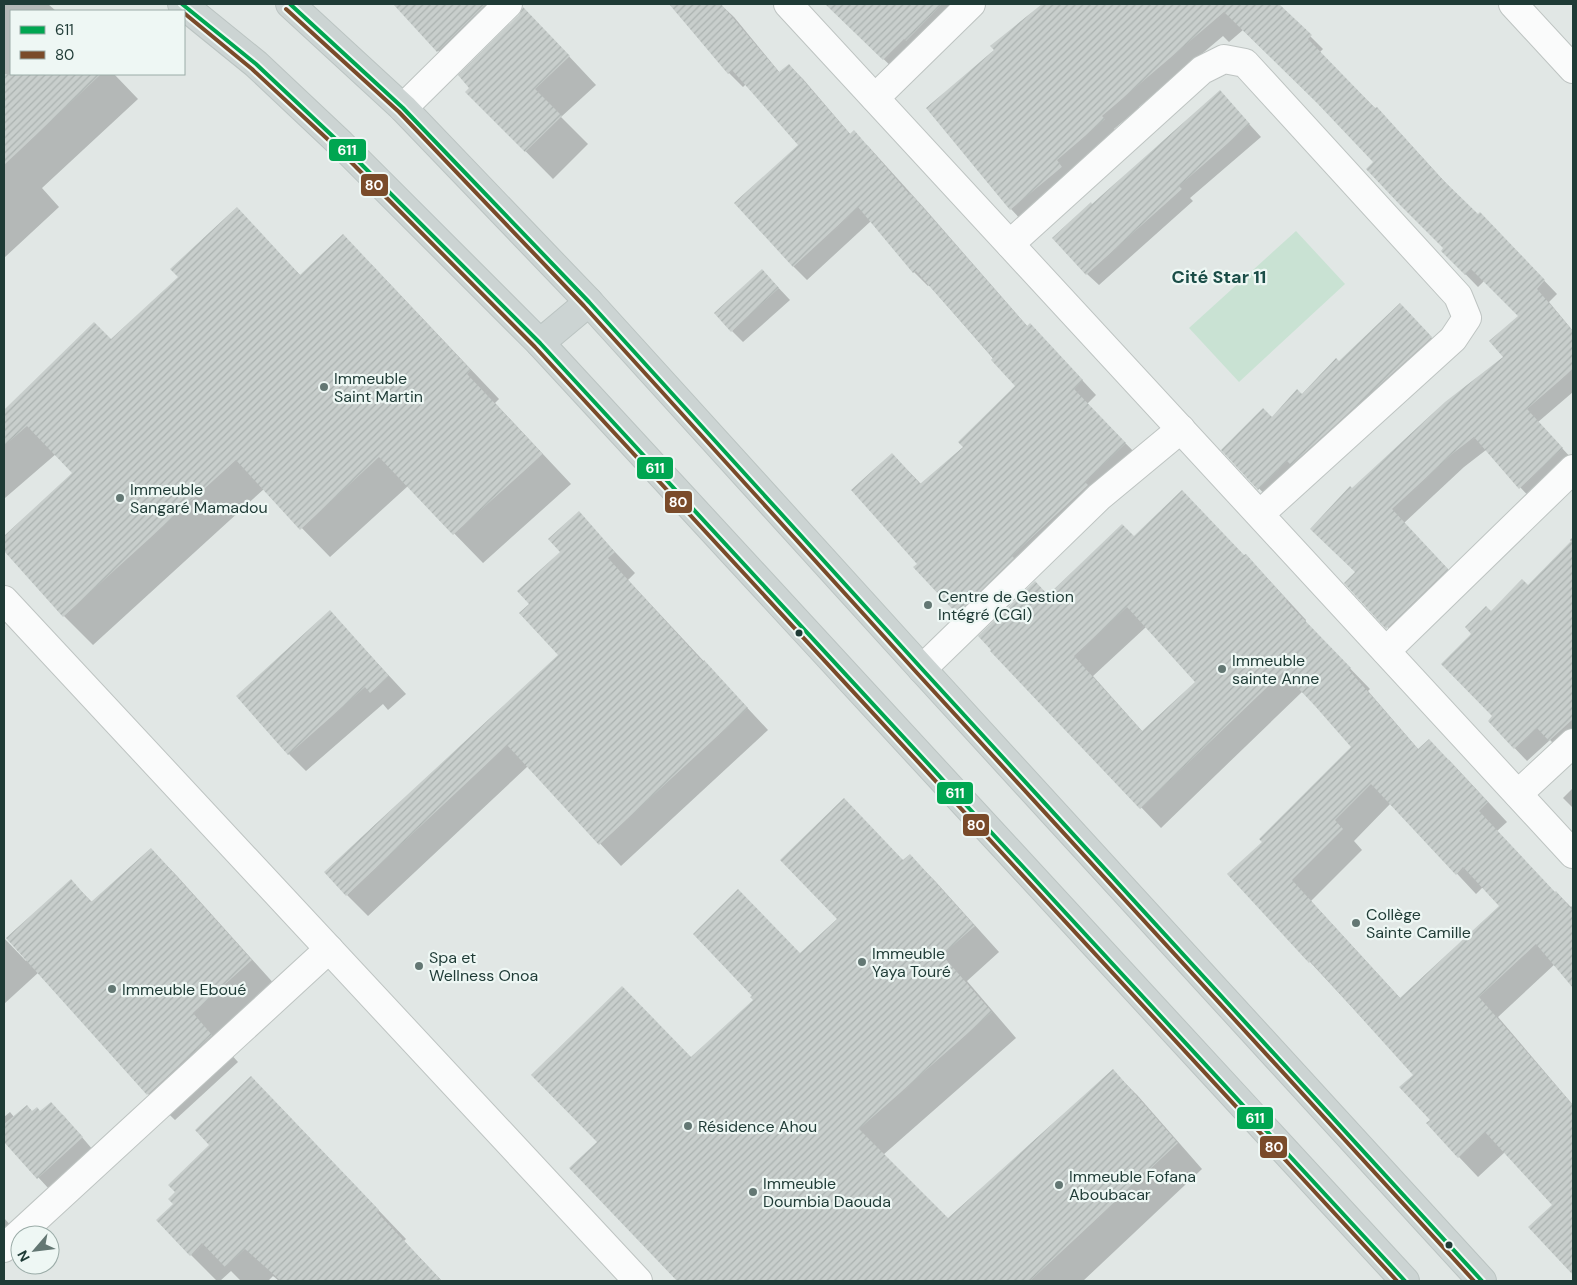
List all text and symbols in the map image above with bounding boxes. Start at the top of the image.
legend [10,10,185,75]
text: 611 [55,20,74,40]
text: 80 [55,45,74,65]
line badge: 611 [328,138,367,162]
text: 611 [337,141,357,159]
line badge: 80 [360,173,389,197]
text: 80 [365,176,384,194]
district label: Cité Star 11 [1172,265,1266,289]
place label: Immeuble Saint Martin [334,368,423,407]
marker: Immeuble Saint Martin [318,381,330,393]
line badge: 611 [636,456,674,480]
text: 611 [645,459,665,477]
place label: Immeuble Sangaré Mamadou [130,479,268,518]
line badge: 80 [664,490,693,514]
marker: Immeuble Sangaré Mamadou [114,492,126,504]
text: 80 [669,493,688,511]
place label: Centre de Gestion Intégré (CGI) [938,586,1074,625]
marker: Centre de Gestion Intégré (CGI) [922,599,934,611]
unlabelled marker [794,628,804,638]
place label: Immeuble sainte Anne [1232,650,1319,689]
marker: Immeuble sainte Anne [1216,663,1228,675]
line badge: 611 [936,781,974,805]
text: 611 [945,784,965,802]
line badge: 80 [962,813,990,837]
text: 80 [967,816,986,834]
place label: Collège Sainte Camille [1366,904,1471,943]
marker: Collège Sainte Camille [1350,917,1362,929]
place label: Immeuble Yaya Touré [872,943,951,982]
place label: Spa et Wellness Onoa [429,947,538,986]
marker: Immeuble Yaya Touré [856,956,868,968]
marker: Spa et Wellness Onoa [413,960,425,972]
place label: Immeuble Eboué [122,979,246,1000]
marker: Immeuble Eboué [106,983,118,995]
line badge: 611 [1236,1106,1274,1130]
text: 611 [1245,1109,1265,1127]
place label: Résidence Ahou [698,1116,817,1137]
marker: Résidence Ahou [682,1120,694,1132]
line badge: 80 [1259,1135,1288,1159]
text: 80 [1265,1138,1284,1156]
place label: Immeuble Fofana Aboubacar [1069,1166,1196,1205]
place label: Immeuble Doumbia Daouda [763,1173,891,1212]
marker: Immeuble Fofana Aboubacar [1053,1179,1065,1191]
marker: Immeuble Doumbia Daouda [747,1186,759,1198]
north arrow [10,1225,60,1275]
unlabelled marker [1444,1240,1454,1250]
text: N [13,1247,34,1265]

